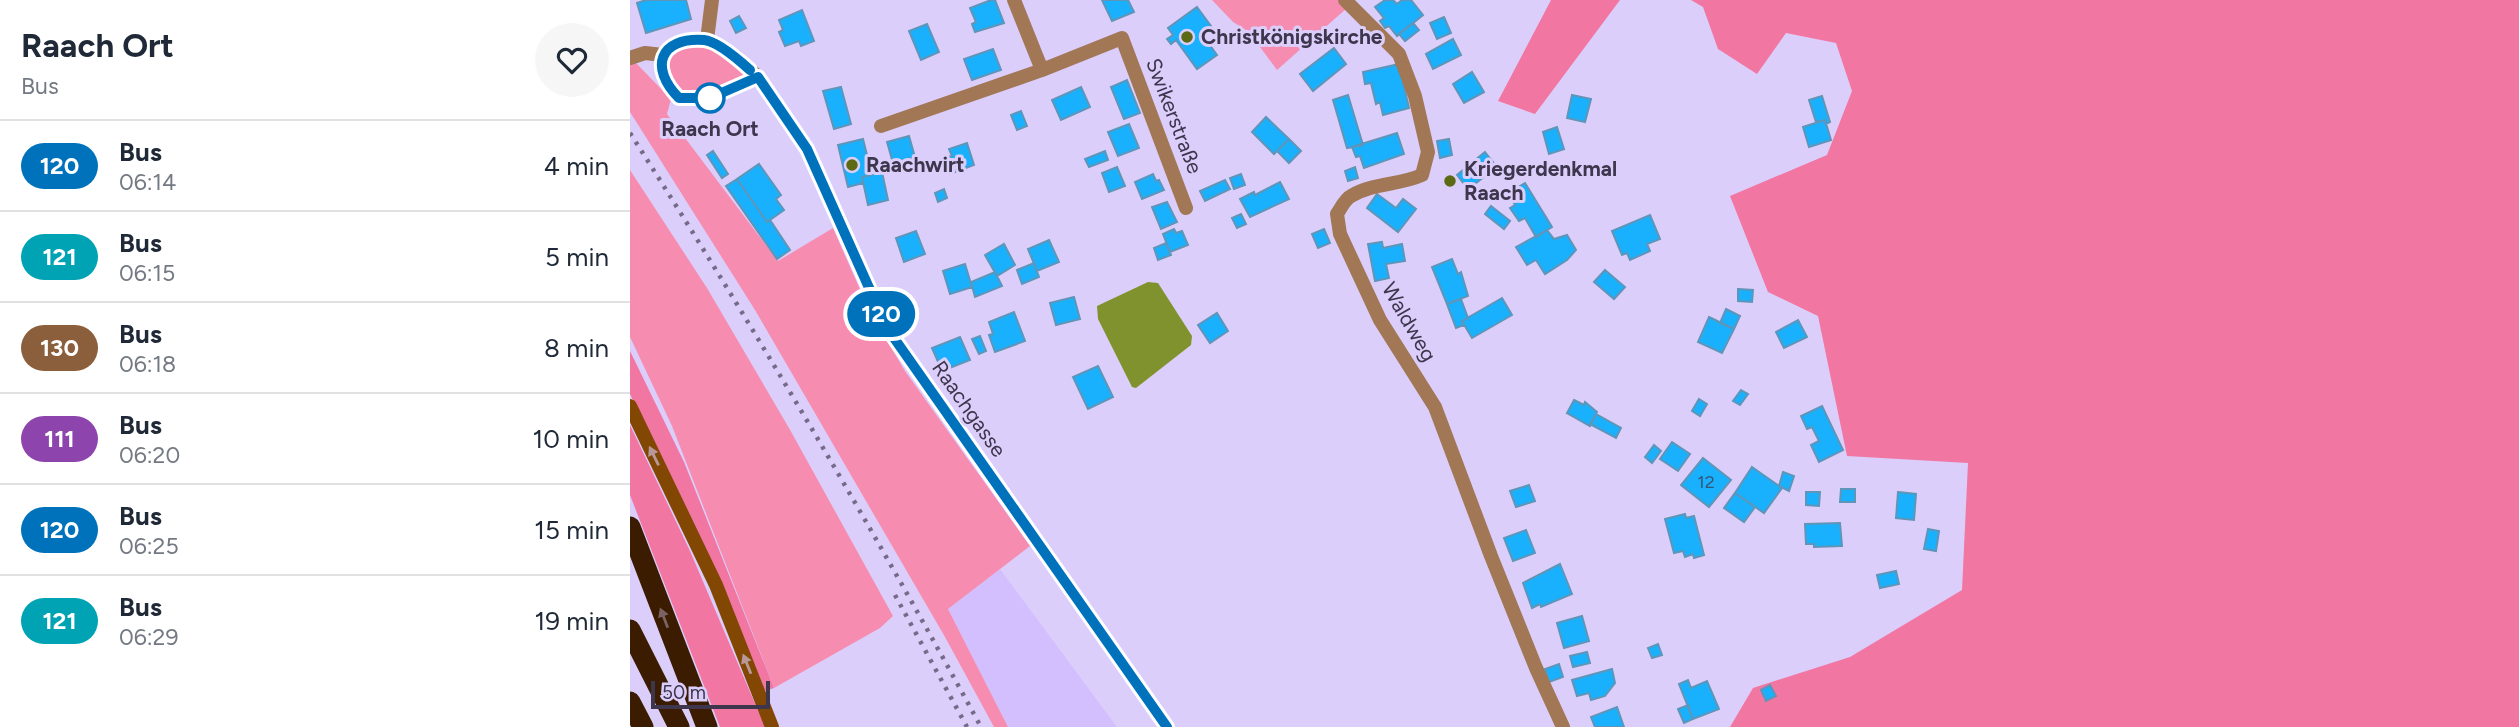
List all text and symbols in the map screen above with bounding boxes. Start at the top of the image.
button: heart [535,23,609,97]
place label: Christkönigskirche [1201,24,1383,49]
text: Raach Ort [21,26,174,65]
marker: Christkönigskirche [1179,29,1195,45]
street label: Swikerstraße [1141,55,1208,177]
text: Bus [21,72,59,100]
marker: Raach Ort [695,83,725,113]
place label: Raach Ort [661,116,759,141]
text: Bus [119,136,162,168]
text: 4 min [544,150,609,182]
text: 120 [40,151,79,180]
place label: Raachwirt [866,152,965,177]
place label: Kriegerdenkmal Raach [1464,156,1617,205]
marker: Raachwirt [844,157,860,173]
text: 06:14 [119,168,176,196]
marker: Kriegerdenkmal Raach [1442,173,1458,189]
text: Bus [119,227,162,259]
text: 5 min [545,241,609,273]
text: 121 [42,242,77,271]
text: 06:15 [119,259,175,287]
street label: Waldweg [1377,278,1442,366]
line badge: 120 [841,291,921,337]
text: 120 [861,299,901,328]
text: Bus [119,318,162,350]
text: 8 min [544,332,609,364]
text: 130 [40,333,79,362]
text: 06:18 [119,350,176,378]
street label: Raachgasse [927,356,1012,462]
text: Bus [119,409,162,441]
text: 10 min [533,423,609,455]
text: 111 [44,424,75,453]
text: 06:20 [119,441,180,469]
one-way arrow [648,446,660,466]
house number: 12 [1697,471,1715,493]
text: Bus [119,500,162,532]
text: 15 min [534,514,609,546]
text: 120 [40,515,79,544]
text: 06:25 [119,532,179,560]
text: Bus [119,591,162,623]
text: 19 min [534,605,609,637]
text: 121 [42,606,77,635]
one-way arrow [659,607,670,628]
text: 06:29 [119,623,178,651]
one-way arrow [741,653,752,674]
scale bar [651,678,770,710]
text: 50 m [662,681,706,704]

